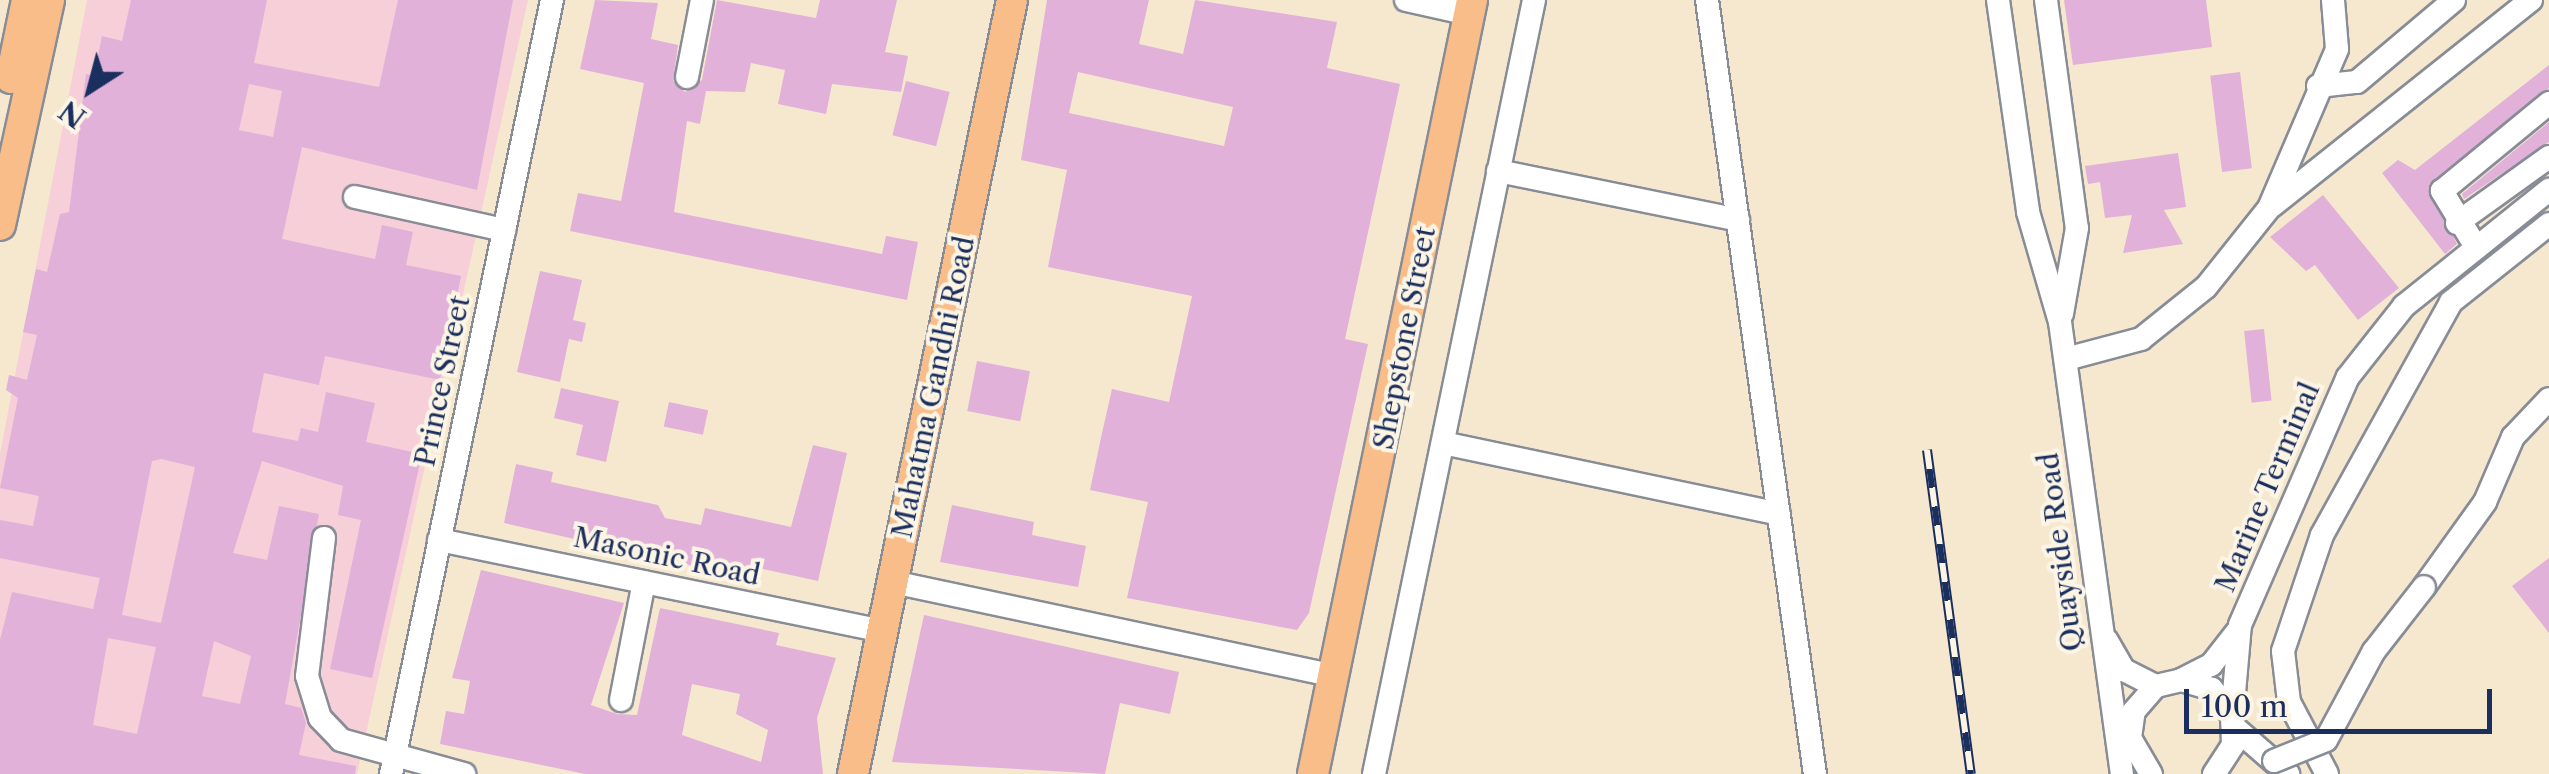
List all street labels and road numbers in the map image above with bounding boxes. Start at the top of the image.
street label: Shepstone Street [1366,224,1442,452]
street label: Mahatma Gandhi Road [885,233,981,541]
street label: Prince Street [408,293,476,469]
street label: Marine Terminal [2208,377,2326,597]
street label: Quayside Road [2031,451,2089,653]
street label: Masonic Road [571,520,763,592]

